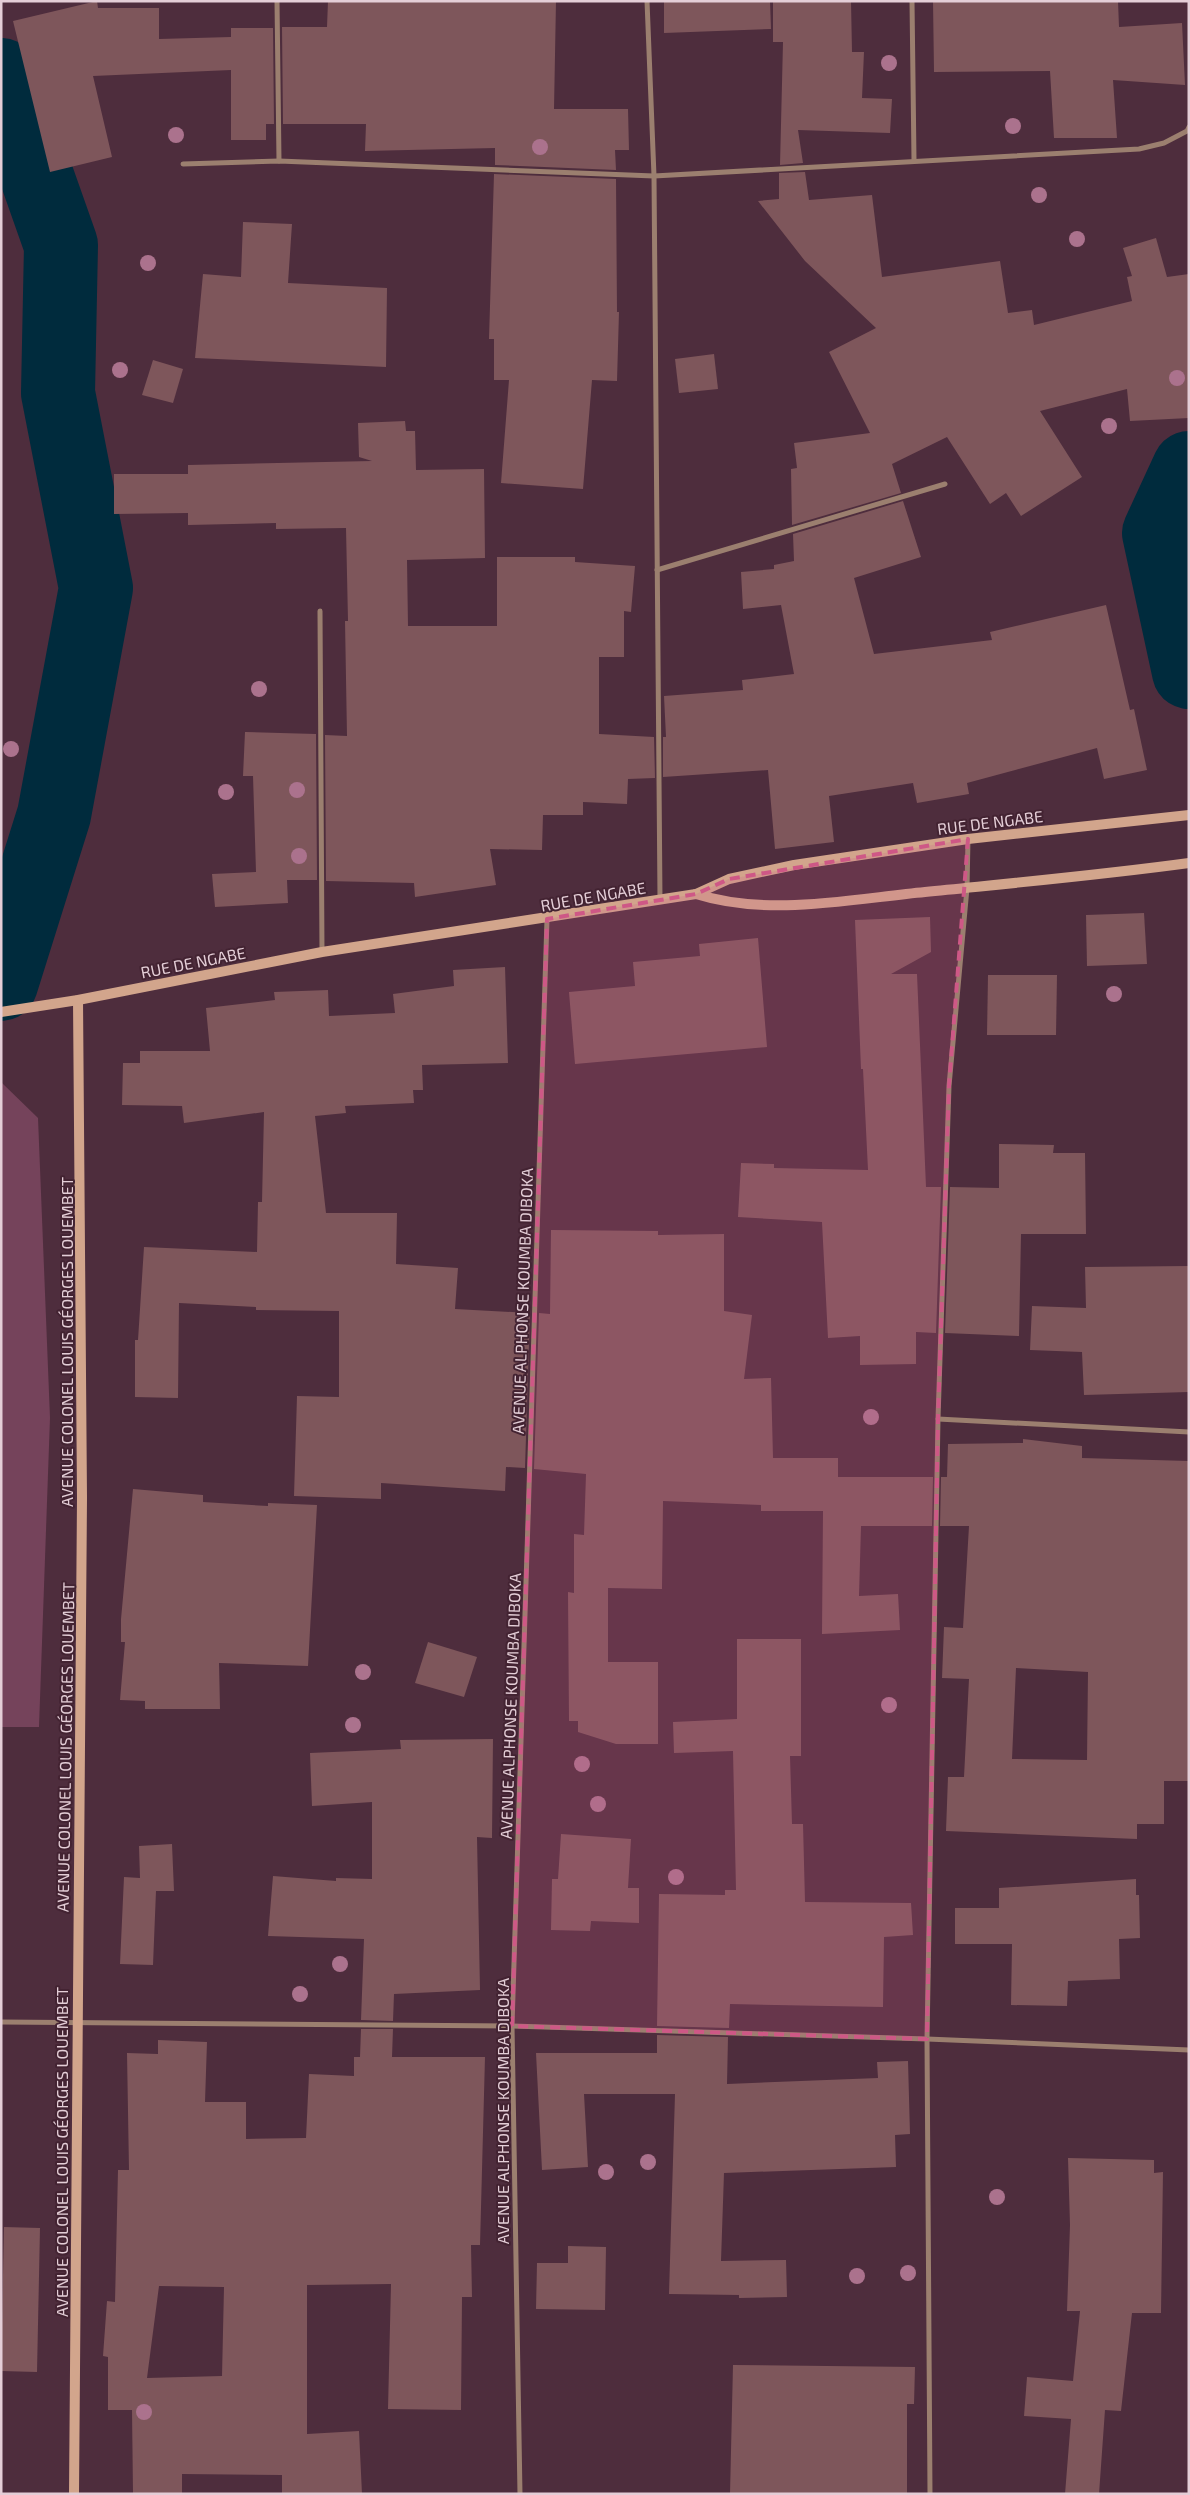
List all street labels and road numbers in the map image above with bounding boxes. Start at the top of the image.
street label: RUE DE NGABE [936,806,1044,838]
street label: RUE DE NGABE [539,877,647,915]
street label: RUE DE NGABE [139,943,247,981]
street label: AVENUE ALPHONSE KOUMBA DIBOKA [508,1168,536,1434]
street label: AVENUE COLONEL LOUIS GÉORGES LOUEMBET [57,1177,76,1507]
street label: AVENUE ALPHONSE KOUMBA DIBOKA [496,1573,524,1839]
street label: AVENUE COLONEL LOUIS GÉORGES LOUEMBET [53,1582,77,1912]
street label: AVENUE ALPHONSE KOUMBA DIBOKA [493,1978,512,2244]
street label: AVENUE COLONEL LOUIS GÉORGES LOUEMBET [52,1987,71,2317]

